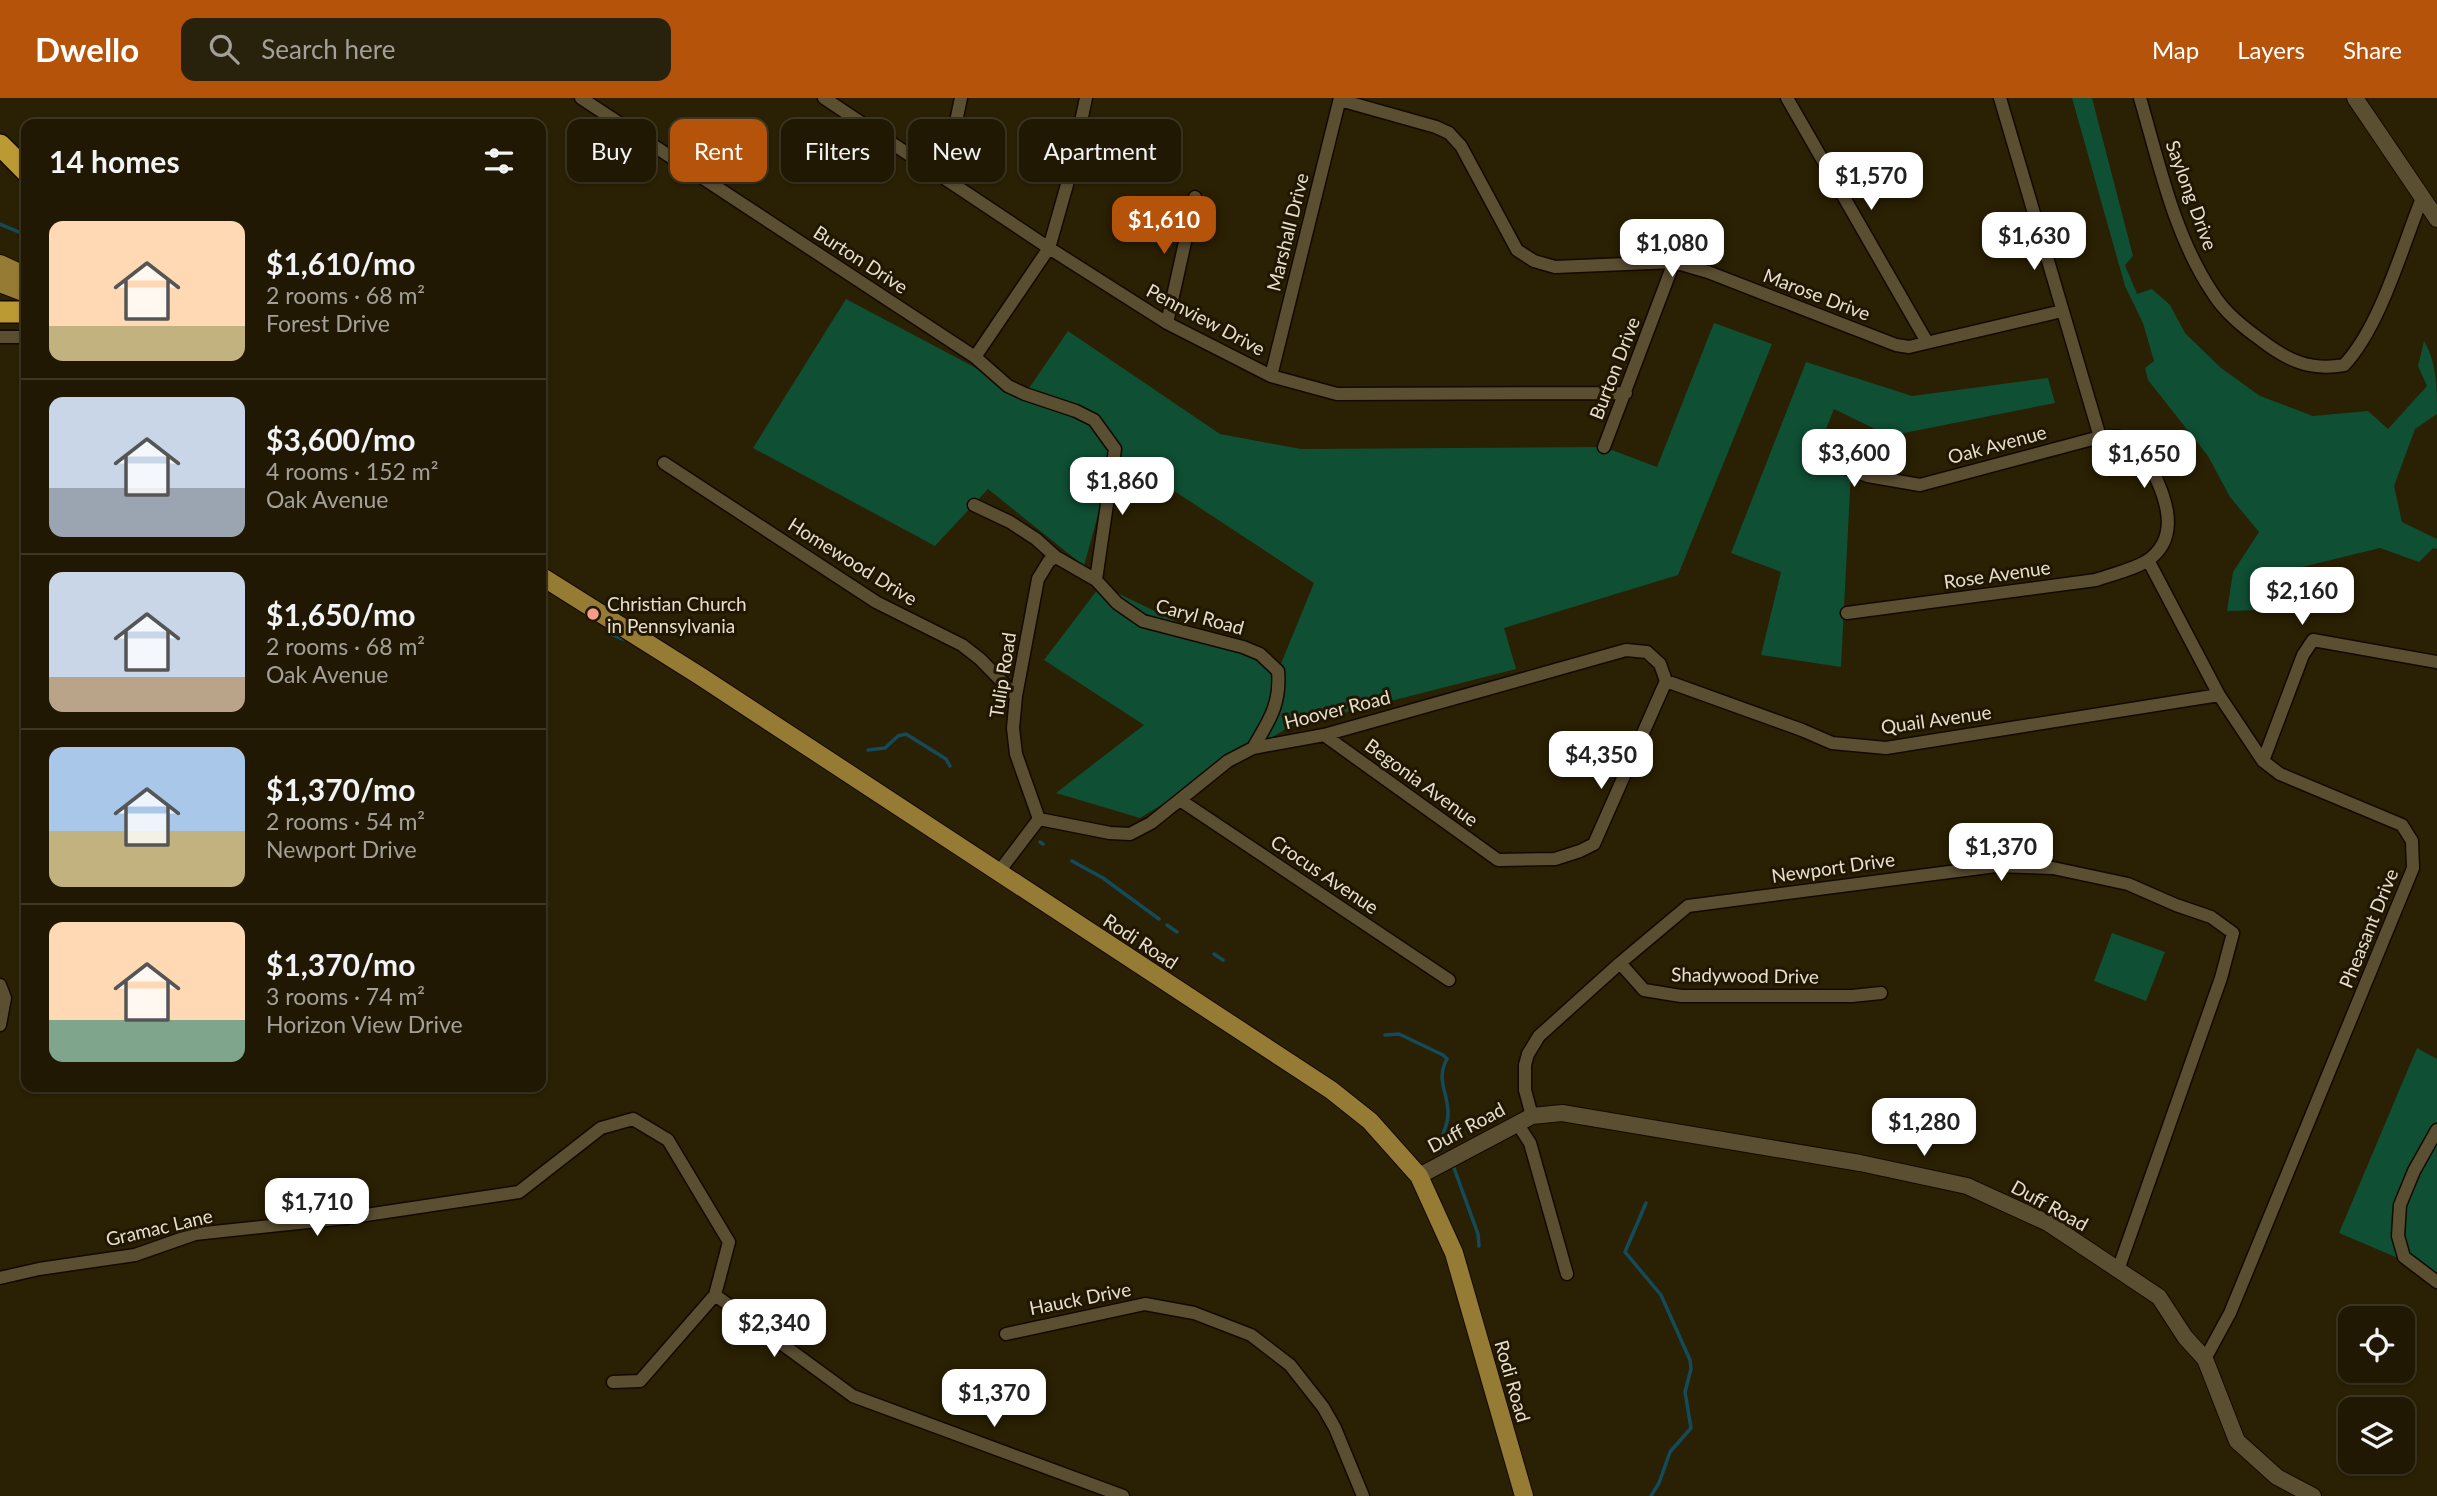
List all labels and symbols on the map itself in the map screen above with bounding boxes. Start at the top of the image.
street label: Saylong Drive [2162,137,2222,253]
pin: $1,570 [1814,152,1928,212]
street label: Marshall Drive [1261,170,1313,294]
pin: $1,610 [1107,197,1221,256]
pin: $1,630 [1977,212,2091,272]
street label: Burton Drive [809,220,913,298]
pin: $1,080 [1615,220,1729,279]
street label: Marose Drive [1760,263,1874,325]
street label: Pennview Drive [1143,278,1269,360]
street label: Burton Drive [1584,314,1644,422]
street label: Oak Avenue [1945,420,2049,468]
pin: $3,600 [1797,430,1911,489]
pin: $1,650 [2087,430,2201,490]
pin: $1,860 [1065,458,1179,517]
street label: Homewood Drive [784,512,922,610]
street label: Rose Avenue [1942,555,2052,593]
pin: $2,160 [2245,568,2359,627]
place label: Christian Church in Pennsylvania [607,592,747,637]
street label: Caryl Road [1153,593,1247,639]
marker: Christian Church in Pennsylvania [585,606,601,622]
street label: Tulip Road [984,630,1020,720]
street label: Hoover Road [1282,685,1392,733]
street label: Quail Avenue [1879,700,1993,738]
pin: $4,350 [1544,732,1658,791]
street label: Begonia Avenue [1361,733,1483,831]
pin: $1,370 [1944,824,2058,883]
street label: Crocus Avenue [1267,830,1383,918]
street label: Newport Drive [1770,847,1896,887]
street label: Pheasant Drive [2334,865,2402,991]
street label: Rodi Road [1099,908,1183,974]
street label: Shadywood Drive [1671,962,1819,988]
street label: Duff Road [1423,1097,1509,1157]
pin: $1,280 [1867,1098,1981,1158]
street label: Duff Road [2008,1175,2092,1235]
pin: $1,710 [260,1178,374,1238]
street label: Gramac Lane [103,1204,215,1250]
street label: Hauck Drive [1027,1277,1133,1319]
pin: $2,340 [717,1300,831,1359]
street label: Rodi Road [1490,1337,1536,1425]
pin: $1,370 [937,1370,1051,1429]

